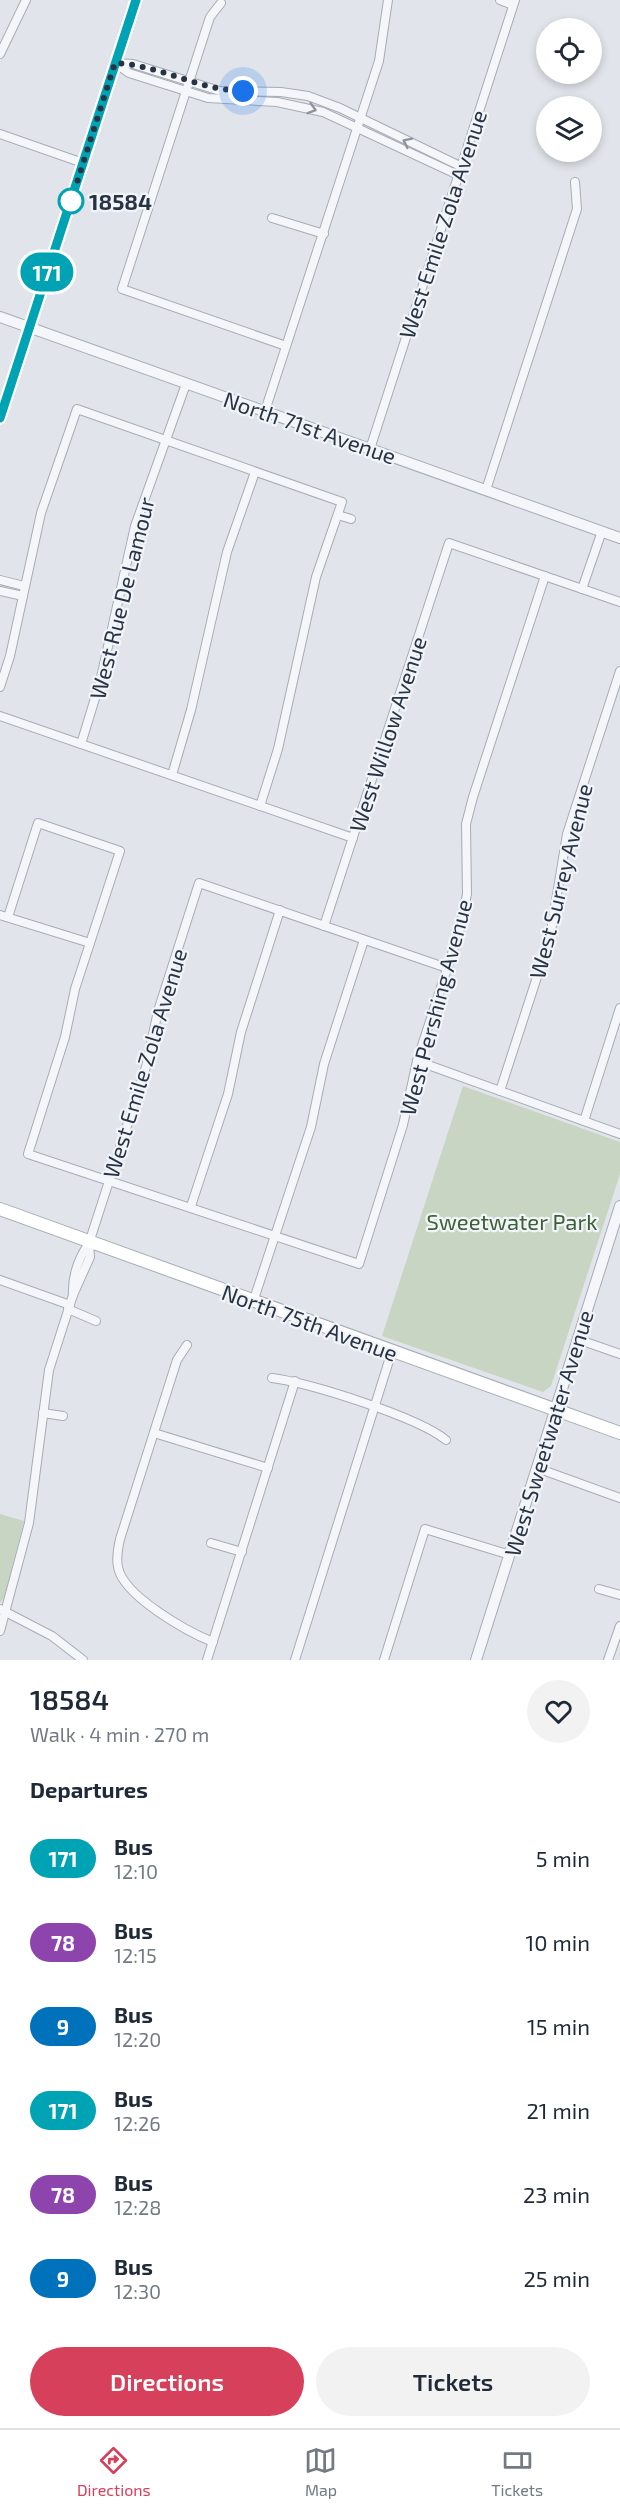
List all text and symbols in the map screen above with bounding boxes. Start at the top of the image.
map controls [536,18,602,162]
button: locate [536,18,602,84]
your location [228,76,258,106]
button: layers [536,96,602,162]
one-way arrow [306,102,317,114]
street label: West Emile Zola Avenue [393,106,491,342]
one-way arrow [403,137,414,149]
marker: 18584 [58,188,84,214]
place label: 18584 [89,188,152,214]
line badge: 171 [12,252,82,292]
text: 171 [32,260,62,285]
street label: North 71st Avenue [220,385,400,469]
street label: West Rue De Lamour [83,494,159,702]
street label: West Willow Avenue [343,633,431,835]
street label: West Surrey Avenue [523,781,597,981]
street label: West Pershing Avenue [394,896,476,1118]
street label: West Emile Zola Avenue [97,945,191,1181]
park label: Sweetwater Park [427,1208,597,1234]
street label: North 75th Avenue [219,1278,401,1366]
street label: West Sweetwater Avenue [498,1307,598,1559]
button: heart [527,1680,590,1743]
text: 18584 [30,1682,109,1716]
text: Walk · 4 min · 270 m [30,1722,209,1746]
text: Departures [30,1776,148,1802]
text: Bus [114,1833,153,1859]
text: 5 min [536,1845,590,1871]
text: 171 [48,1846,78,1871]
text: 12:10 [114,1859,158,1883]
text: Bus [114,1917,153,1943]
text: 10 min [526,1929,590,1955]
text: 78 [51,1930,75,1955]
text: 12:15 [114,1943,157,1967]
text: Bus [114,2001,153,2027]
text: 15 min [527,2013,590,2039]
text: 9 [57,2014,69,2039]
text: 12:20 [114,2027,161,2051]
text: Bus [114,2085,153,2111]
text: 21 min [526,2097,590,2123]
text: 171 [48,2098,78,2123]
text: 12:26 [114,2111,161,2135]
text: Bus [114,2169,153,2195]
text: 23 min [523,2181,590,2207]
text: 78 [51,2182,75,2207]
text: 12:28 [114,2195,161,2219]
text: Bus [114,2253,153,2279]
text: 25 min [523,2265,590,2291]
text: 9 [57,2266,69,2291]
text: 12:30 [114,2279,161,2303]
button: Directions [30,2347,304,2416]
button: Tickets [316,2347,590,2416]
tab: Directions [77,2444,151,2499]
tab: Map [304,2444,337,2499]
tab: Tickets [491,2444,543,2499]

